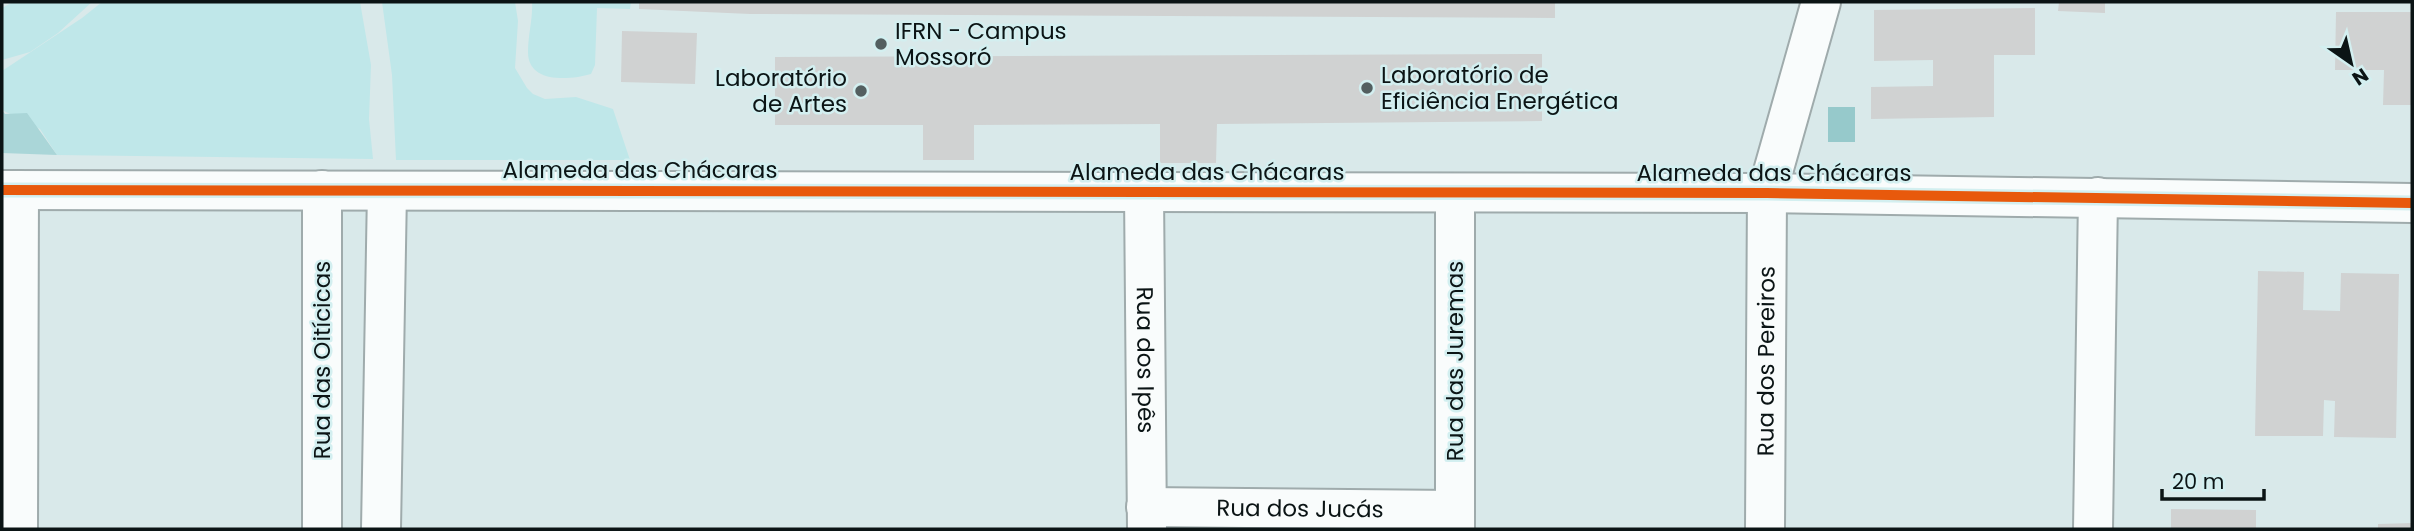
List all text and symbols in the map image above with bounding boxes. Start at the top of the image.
place label: IFRN - Campus Mossoró [895,15,1067,73]
north arrow [2316,28,2386,98]
marker: IFRN - Campus Mossoró [873,36,889,52]
place label: Laboratório de Eficiência Energética [1381,59,1619,117]
text: N [2347,61,2374,92]
place label: Laboratório de Artes [715,62,847,120]
marker: Laboratório de Eficiência Energética [1359,80,1375,96]
marker: Laboratório de Artes [853,83,869,99]
street label: Alameda das Chácaras [503,154,777,186]
street label: Alameda das Chácaras [1070,156,1344,188]
street label: Alameda das Chácaras [1637,157,1911,189]
street label: Rua das Oitícicas [306,261,338,459]
street label: Rua das Juremas [1439,261,1471,461]
street label: Rua dos Pereiros [1749,266,1783,456]
street label: Rua dos Ipês [1129,287,1162,433]
scale bar [2162,458,2264,502]
text: 20 m [2172,467,2225,496]
street label: Rua dos Jucás [1216,492,1384,525]

